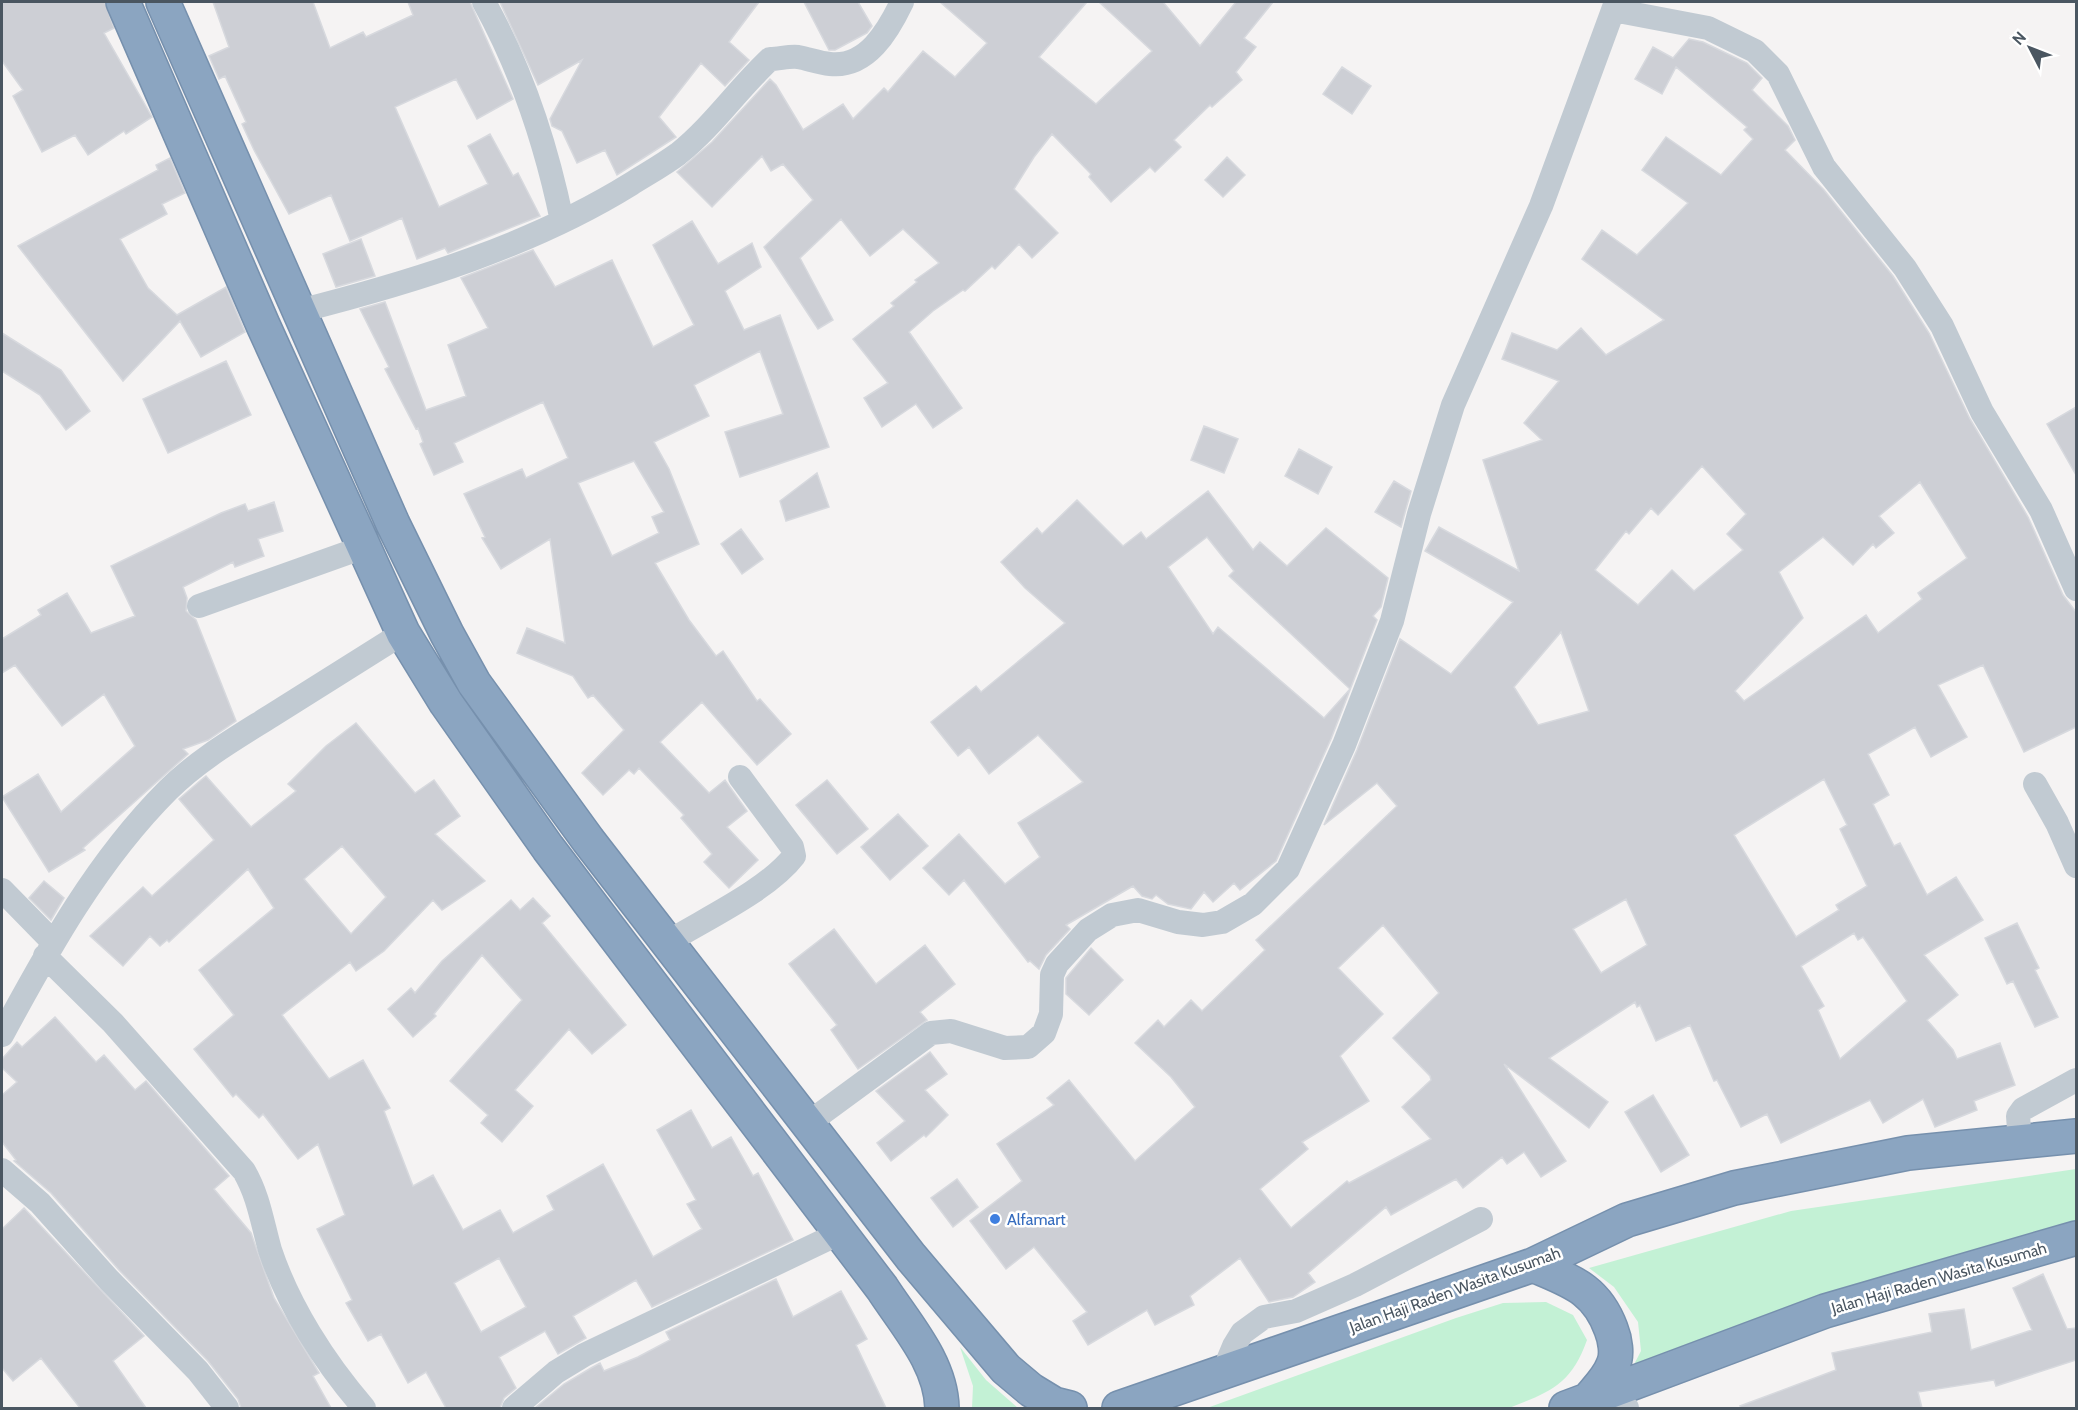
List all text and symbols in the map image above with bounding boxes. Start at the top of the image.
north arrow [2000,18,2060,78]
text: N [2008,28,2030,49]
place label: Alfamart [1007,1210,1066,1229]
marker: Alfamart [988,1212,1002,1226]
street label: Jalan Haji Raden Wasita Kusumah [1828,1238,2049,1318]
street label: Jalan Haji Raden Wasita Kusumah [1346,1243,1563,1337]

